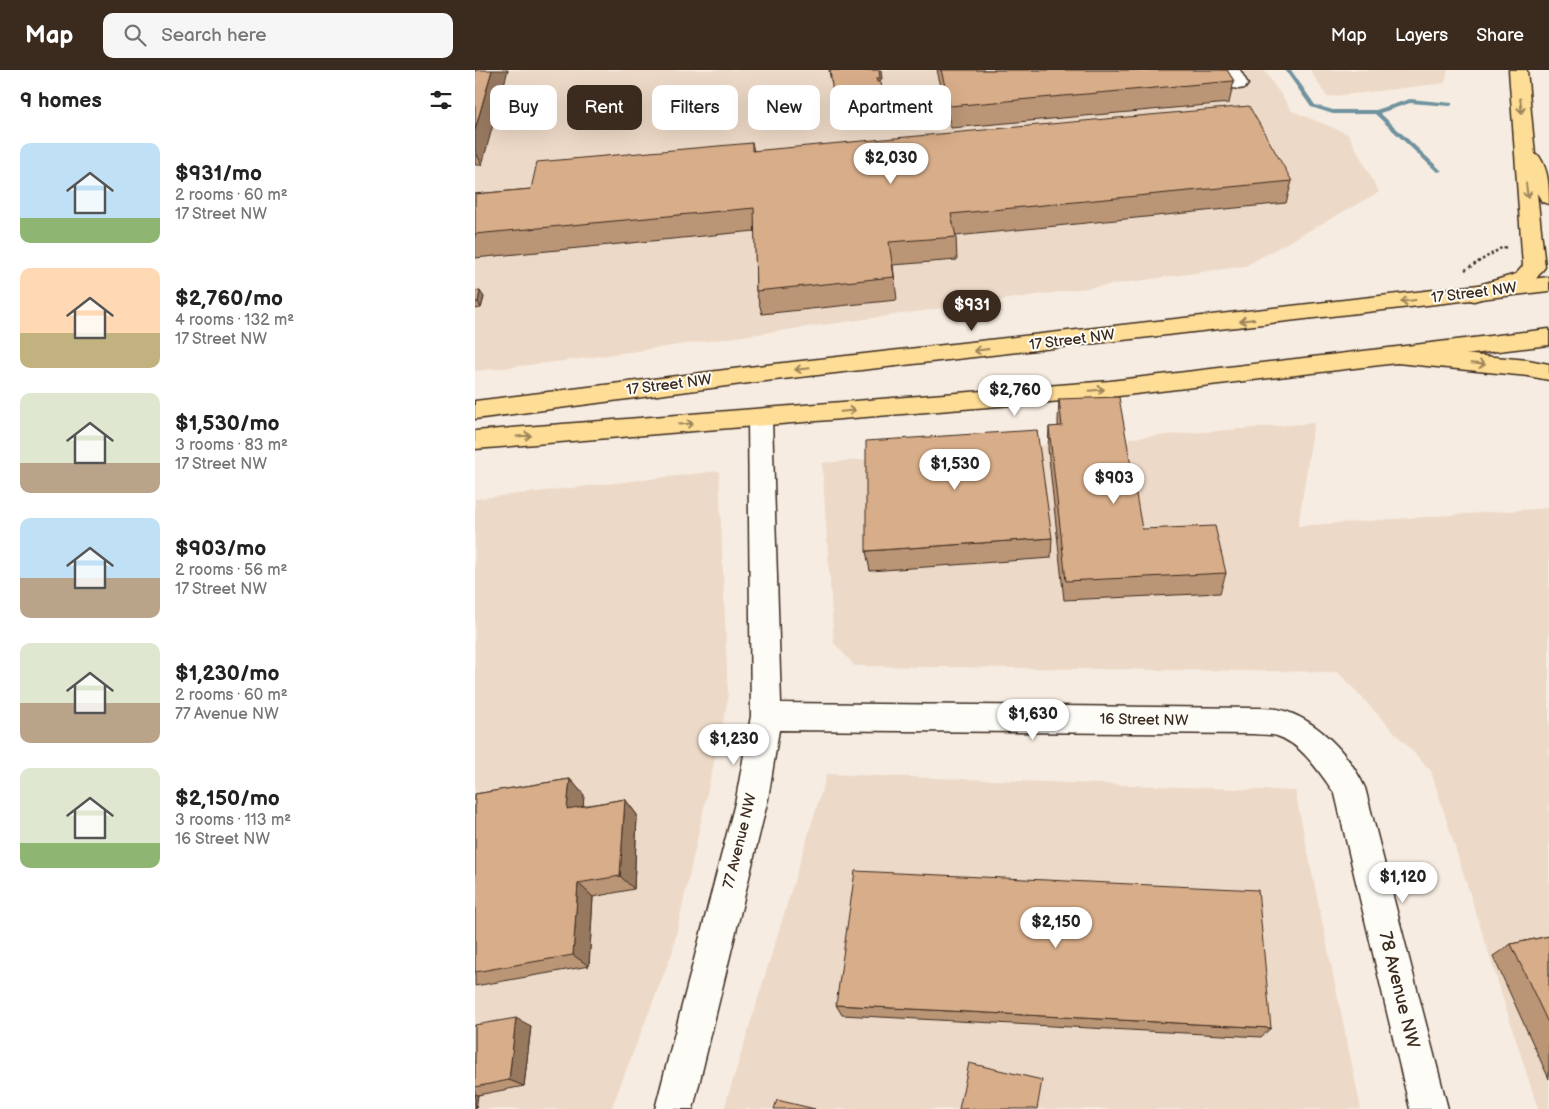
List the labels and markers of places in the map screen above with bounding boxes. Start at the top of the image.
pin: $2,030 [850,142,932,185]
pin: $931 [942,290,1002,332]
pin: $2,760 [974,374,1056,417]
pin: $1,530 [914,448,996,491]
pin: $903 [1084,462,1144,505]
pin: $1,630 [992,698,1074,741]
pin: $1,230 [693,724,775,766]
pin: $1,120 [1362,862,1444,904]
pin: $2,150 [1015,906,1097,949]

